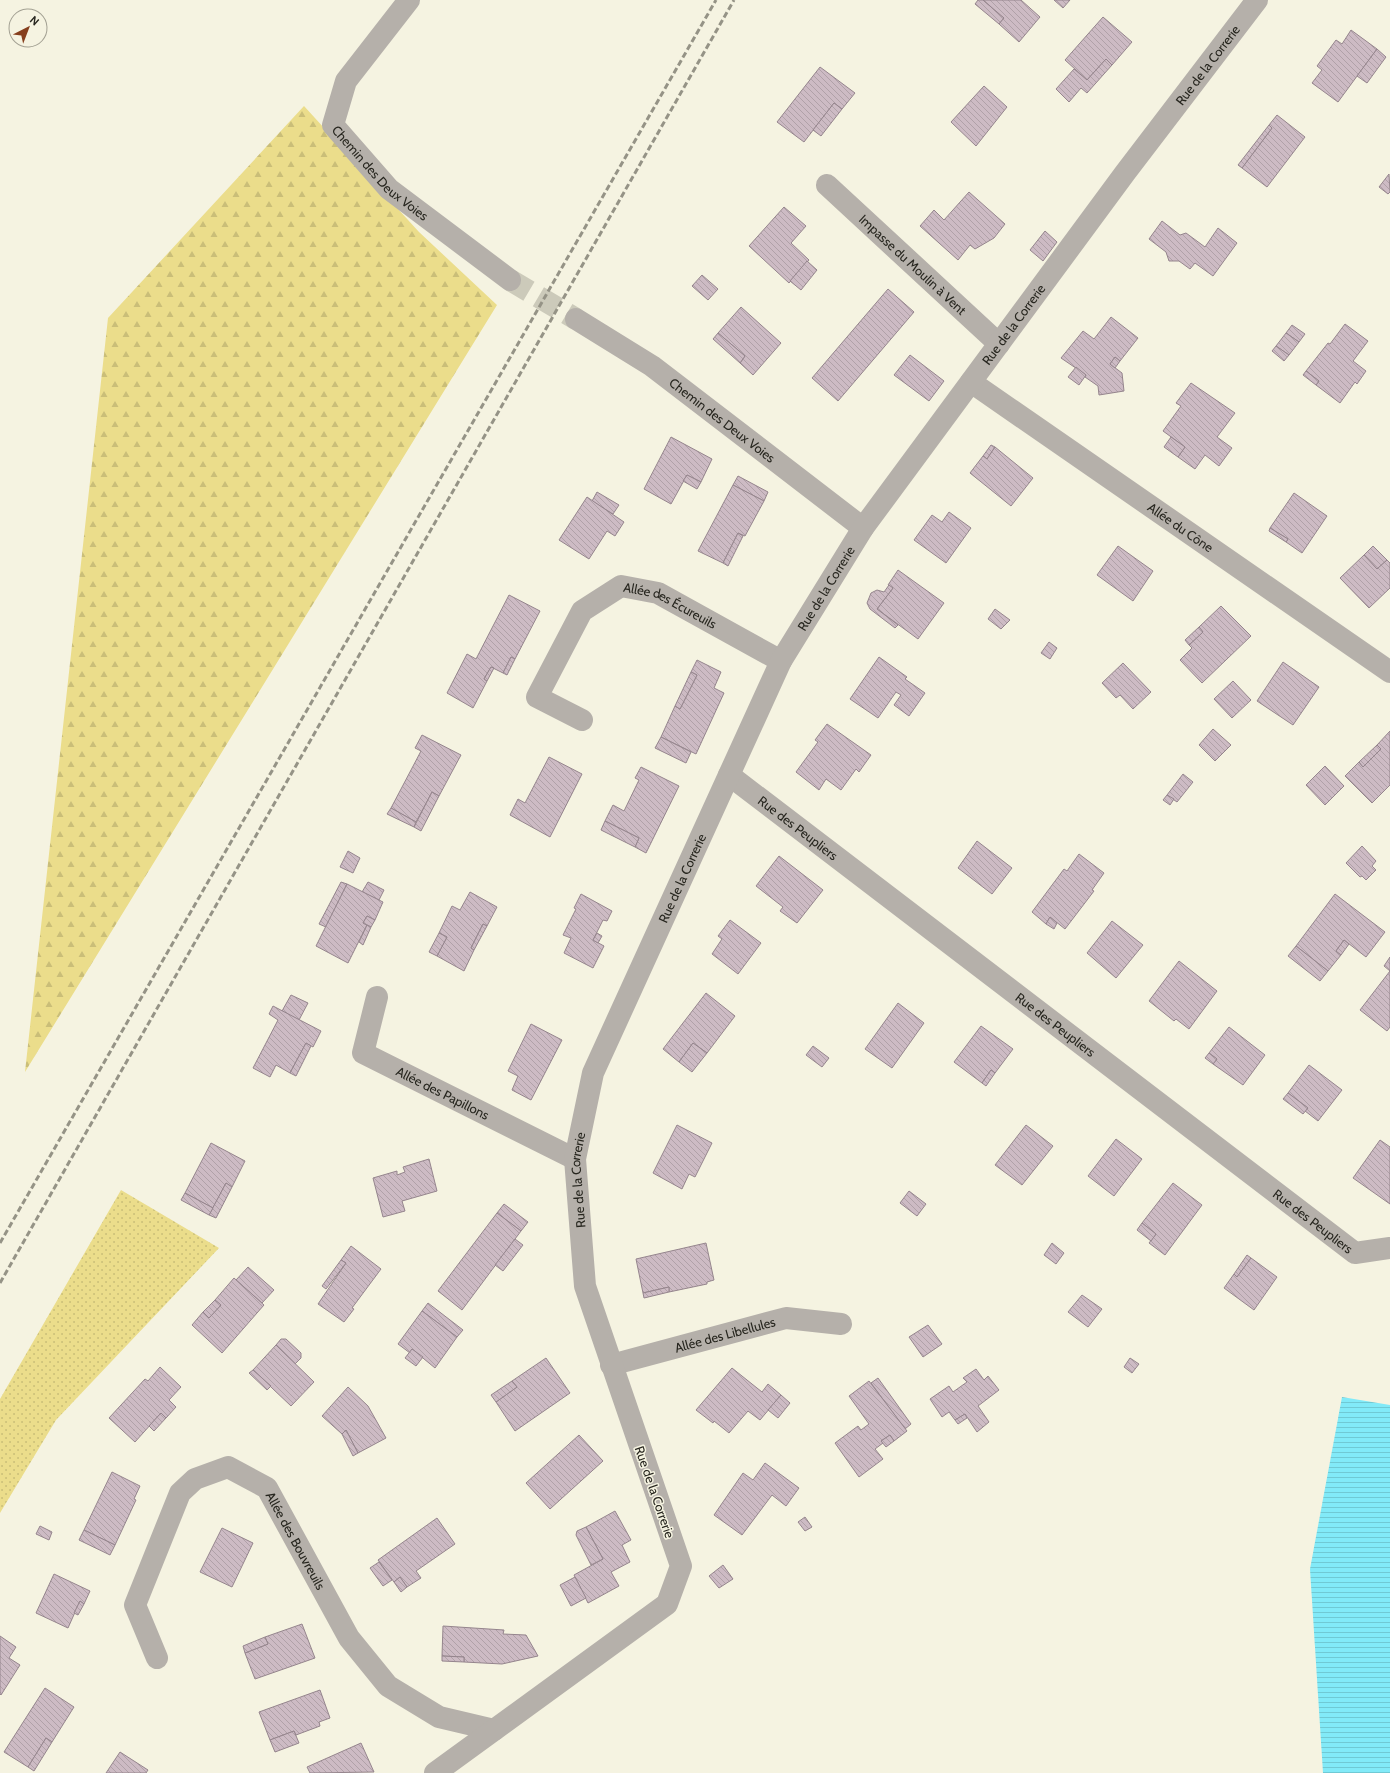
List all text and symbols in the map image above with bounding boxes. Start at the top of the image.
north arrow [8,8,48,48]
text: N [27,13,42,28]
street label: Rue de la Correrie [1172,22,1243,108]
street label: Chemin des Deux Voies [329,122,432,224]
street label: Impasse du Moulin à Vent [856,211,970,318]
street label: Rue de la Correrie [978,281,1049,368]
street label: Chemin des Deux Voies [666,374,779,466]
street label: Allée du Cône [1145,499,1217,556]
street label: Rue de la Correrie [794,543,858,634]
street label: Allée des Écureuils [622,579,720,632]
street label: Rue des Peupliers [755,792,842,864]
street label: Rue de la Correrie [655,831,709,925]
street label: Rue des Peupliers [1013,989,1099,1060]
street label: Allée des Papillons [394,1063,493,1123]
street label: Rue de la Correrie [567,1130,588,1229]
street label: Rue des Peupliers [1270,1185,1357,1257]
street label: Allée des Libellules [673,1313,778,1356]
street label: Rue de la Correrie [632,1444,678,1540]
street label: Allée des Bouvreuils [263,1489,329,1593]

